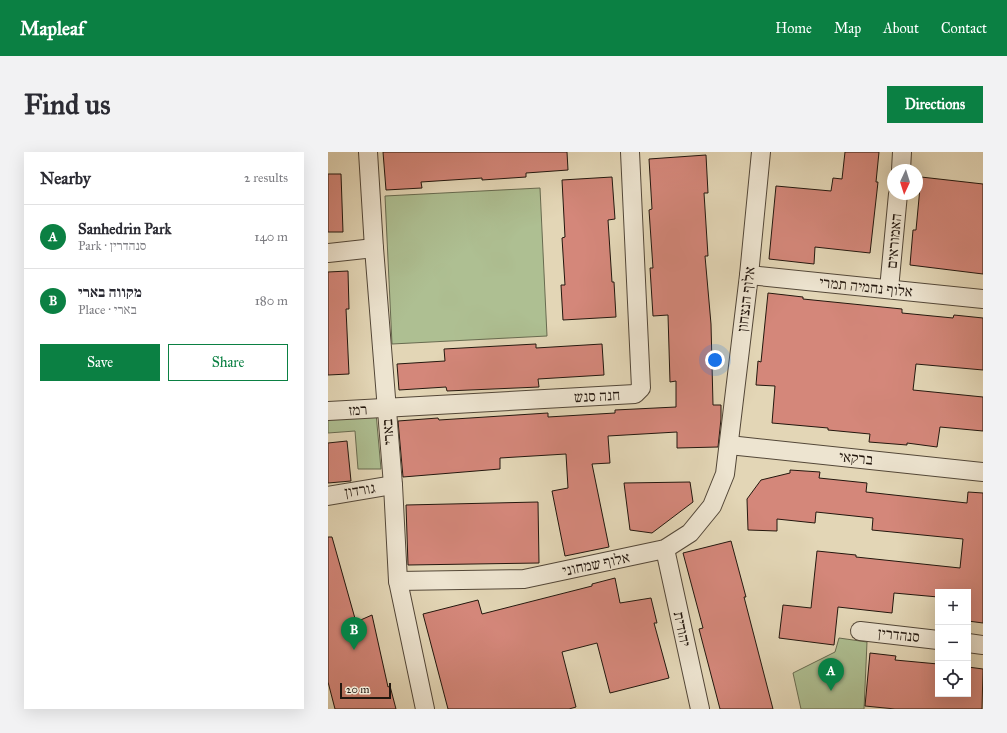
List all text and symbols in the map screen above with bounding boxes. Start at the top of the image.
text: Mapleaf [20,17,84,40]
text: Home [775,20,812,37]
text: Map [834,20,861,37]
text: About [883,20,919,37]
text: Contact [941,20,987,37]
button: Directions [887,86,983,123]
text: Find us [24,87,110,122]
north arrow [887,164,923,200]
text: Nearby [40,168,91,189]
text: 2 results [244,170,288,186]
street label: האמוראים [883,213,905,269]
text: Sanhedrin Park [78,220,171,238]
text: A [49,229,57,245]
text: 140 m [254,229,288,245]
text: Park · סנהדרין [78,238,146,254]
street label: אלוף הנצחון [733,265,759,333]
street label: אלוף נחמיה תמרי [818,273,914,301]
text: מקווה בארי [78,283,142,301]
text: B [49,293,57,309]
text: 180 m [255,293,288,309]
text: Place · בארי [78,302,137,318]
button: Save [40,344,160,381]
button: Share [168,344,288,381]
your location [705,350,725,370]
street label: חנה סנש [573,386,621,406]
street label: רמז [348,401,368,419]
street label: בארי [378,418,398,446]
street label: ברקאי [838,447,874,469]
street label: גורדון [343,479,377,501]
street label: אלוף שמחוני [561,548,631,580]
map controls [935,589,971,697]
button: + [935,589,971,625]
street label: יהודית [670,610,694,648]
pin: B [341,617,367,650]
street label: סנהדרין [877,624,921,646]
button: − [935,625,971,661]
pin: A [818,658,844,691]
button: locate [935,661,971,697]
scale bar [340,681,391,700]
text: 20 m [346,683,369,696]

